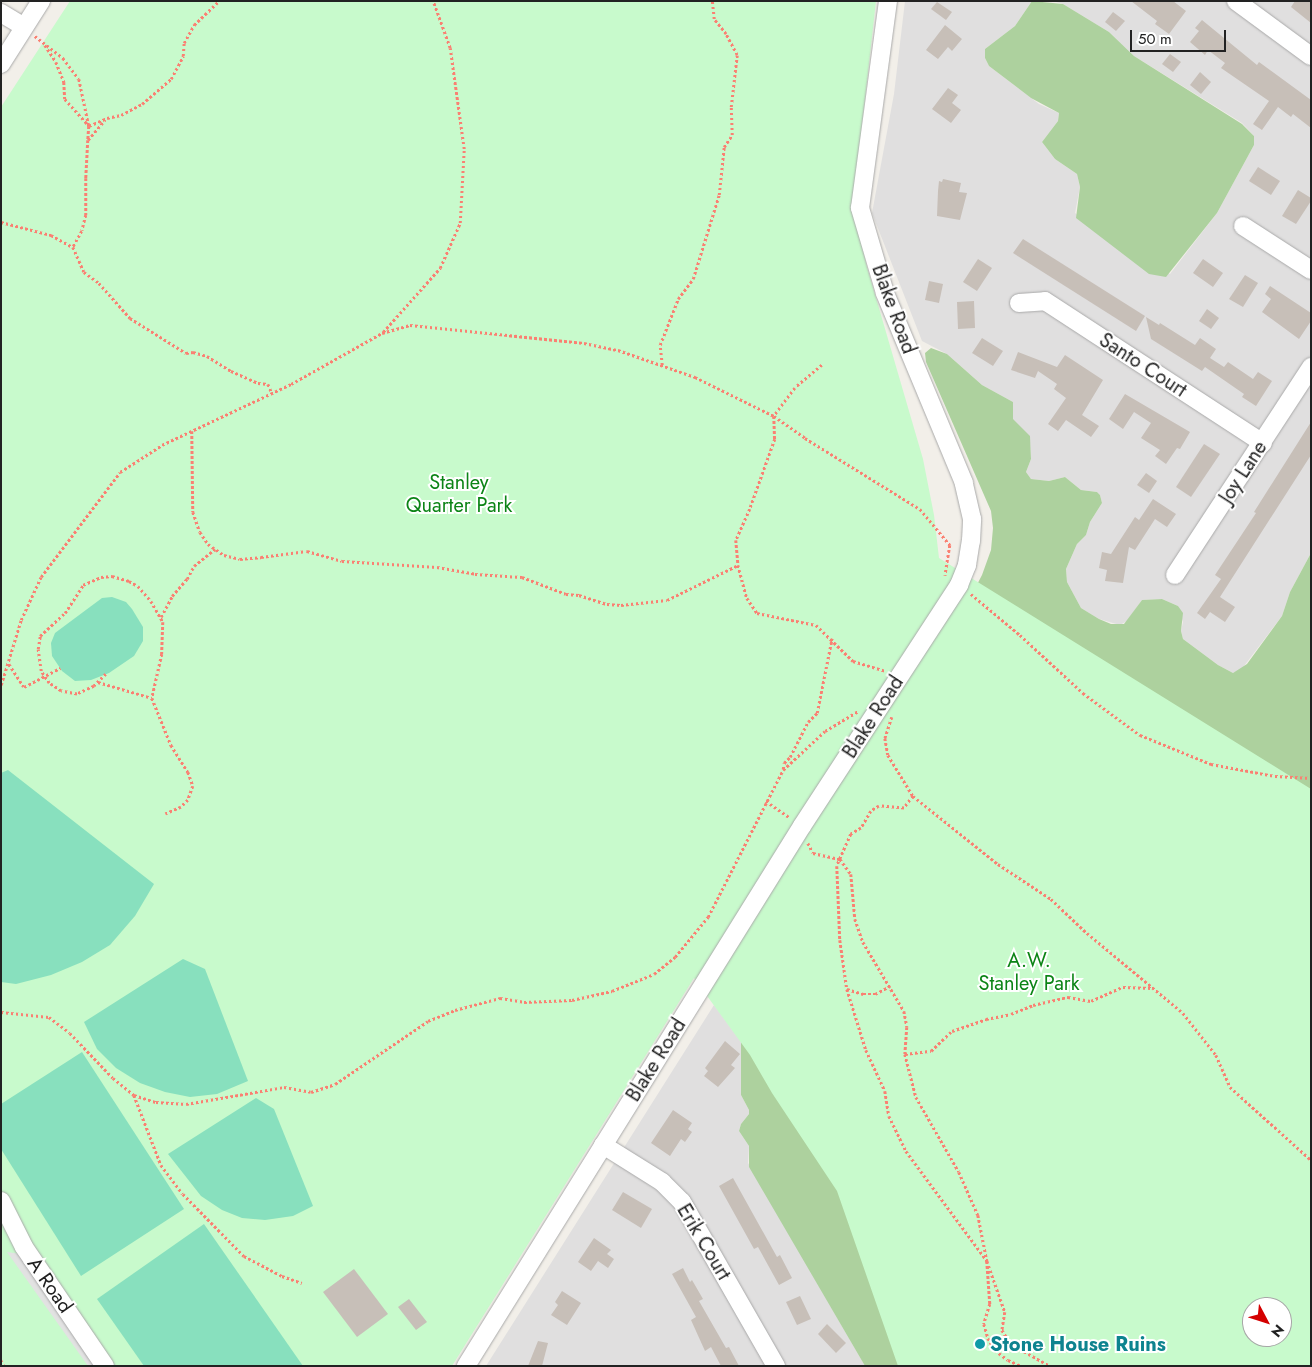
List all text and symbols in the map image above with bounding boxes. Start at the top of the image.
scale bar [1132,20,1228,52]
text: 50 m [1138,28,1172,50]
street label: Blake Road [867,261,921,357]
street label: Santo Court [1095,328,1191,402]
street label: Joy Lane [1214,436,1272,508]
park label: Stanley Quarter Park [406,471,512,518]
street label: Blake Road [838,671,908,763]
park label: A.W. Stanley Park [979,949,1079,996]
street label: Blake Road [621,1014,691,1106]
street label: Erik Court [672,1200,736,1284]
street label: A Road [22,1253,78,1317]
north arrow [1242,1297,1292,1347]
text: N [1266,1320,1289,1342]
place label: Stone House Ruins [990,1332,1166,1356]
marker: Stone House Ruins [974,1338,986,1350]

